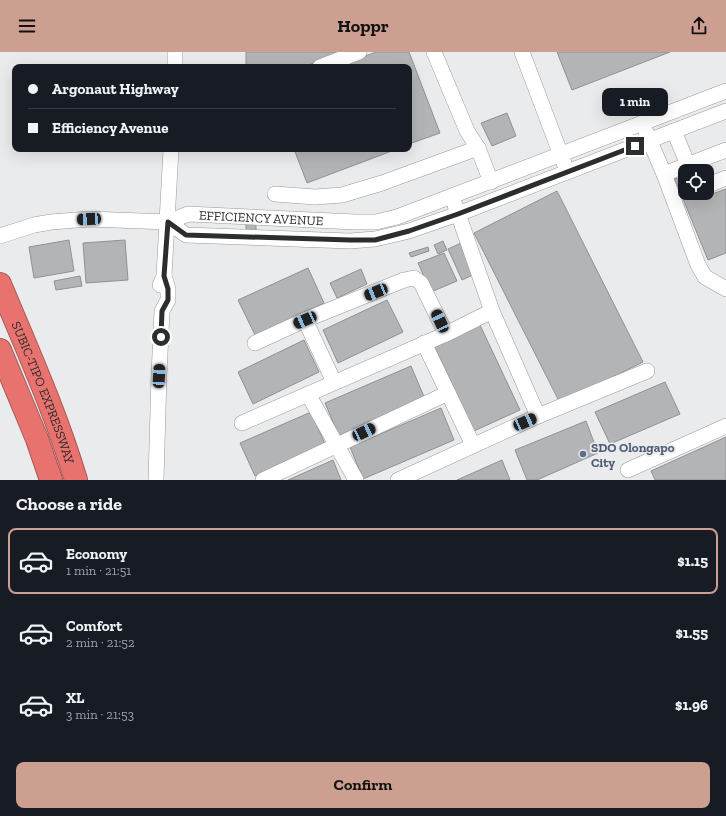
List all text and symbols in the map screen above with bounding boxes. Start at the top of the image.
icon: menu [16,15,38,37]
text: Hoppr [337,15,389,37]
icon: share [688,15,710,37]
text: Argonaut Highway [52,80,179,98]
callout: 1 min [602,88,668,116]
text: 1 min [620,94,650,109]
text: Efficiency Avenue [52,119,168,137]
route end [626,137,644,155]
map controls [678,164,714,200]
button: locate [678,164,714,200]
street label: EFFICIENCY AVENUE [199,207,324,228]
car [77,212,101,226]
car [363,282,389,302]
car [429,308,451,334]
car [292,310,318,330]
street label: SUBIC-TIPO EXPRESSWAY [9,319,78,466]
route start [152,328,170,346]
car [152,364,166,388]
car [512,412,538,432]
car [351,421,377,443]
place label: SDO Olongapo City [591,440,675,470]
marker: SDO Olongapo City [578,449,588,459]
text: Choose a ride [16,493,122,515]
icon: car [18,543,54,579]
text: Economy [66,545,127,563]
text: $1.15 [677,552,708,570]
text: 1 min · 21:51 [66,563,131,578]
icon: car [18,615,54,651]
text: Comfort [66,617,122,635]
text: $1.55 [675,624,708,642]
text: 2 min · 21:52 [66,635,135,650]
icon: car [18,687,54,723]
text: XL [66,689,84,707]
text: $1.96 [675,696,708,714]
text: 3 min · 21:53 [66,707,134,722]
button: Confirm [16,762,710,808]

